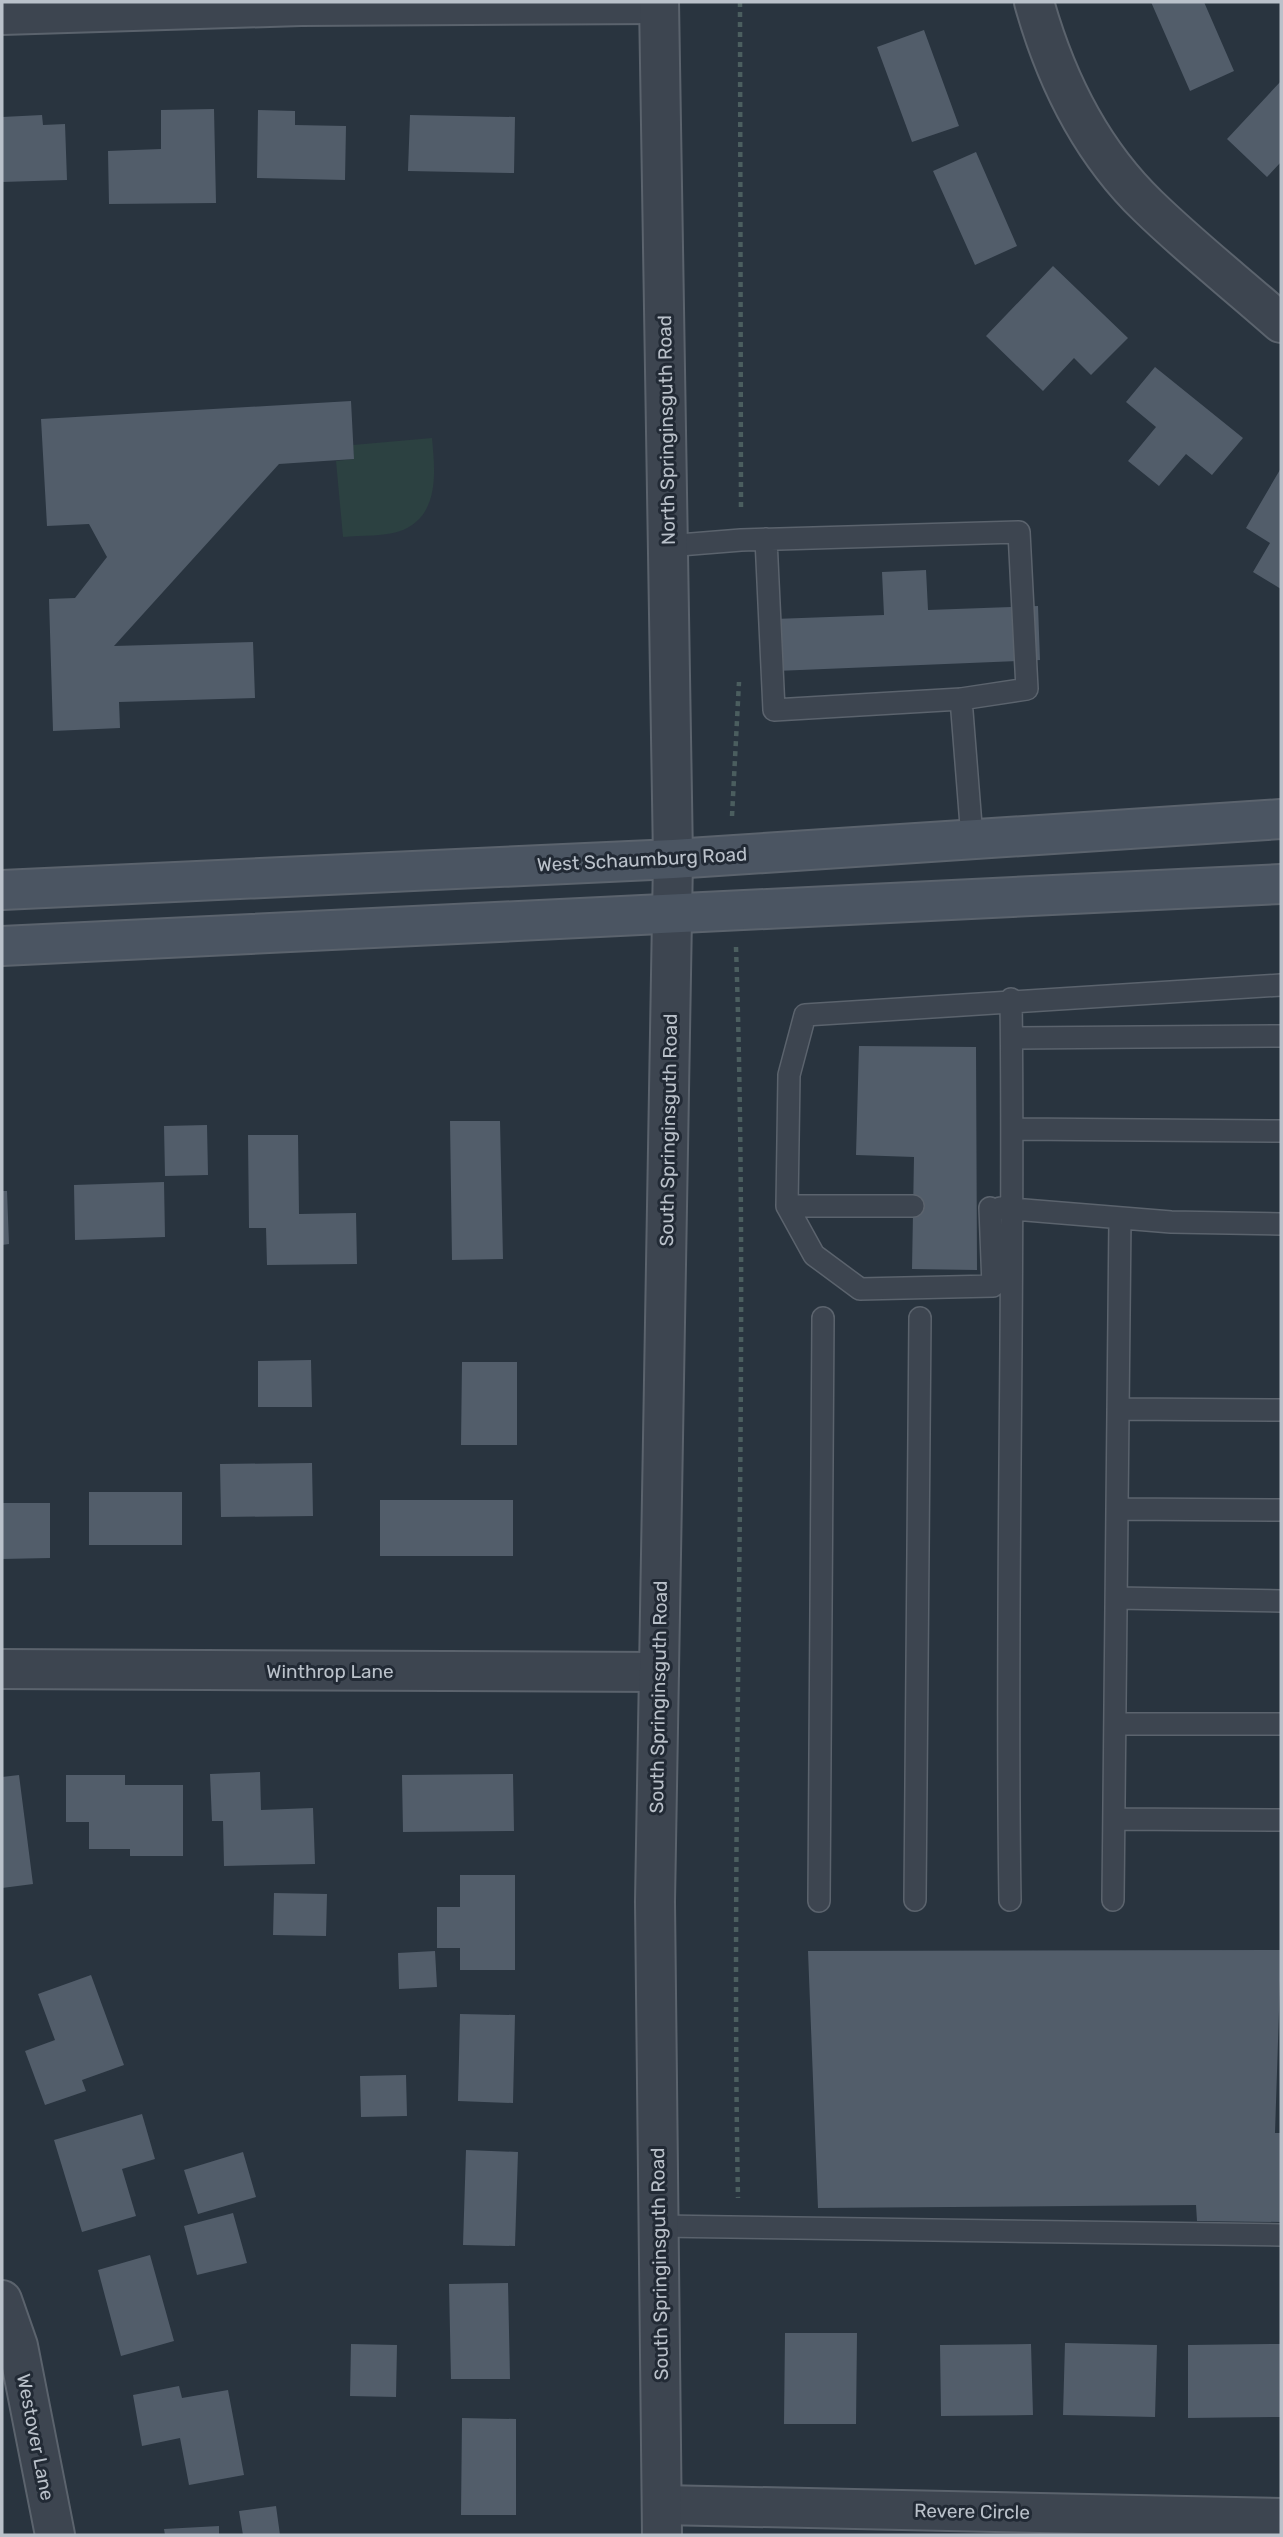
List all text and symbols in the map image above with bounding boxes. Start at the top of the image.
street label: North Springinsguth Road [653,315,680,545]
street label: West Schaumburg Road [536,843,748,876]
street label: South Springinsguth Road [655,1013,682,1247]
street label: South Springinsguth Road [645,1580,672,1814]
street label: Winthrop Lane [266,1660,394,1683]
street label: South Springinsguth Road [646,2147,673,2381]
street label: Westover Lane [12,2372,59,2502]
street label: Revere Circle [914,2499,1030,2524]

